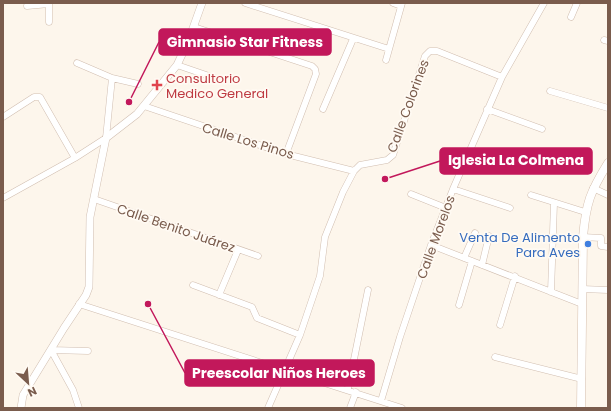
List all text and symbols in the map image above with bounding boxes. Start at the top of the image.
callout: Gimnasio Star Fitness [159,29,331,55]
text: Gimnasio Star Fitness [167,32,323,52]
street label: Calle Colorines [382,57,434,155]
place label: Consultorio Medico General [166,69,268,103]
marker: Consultorio Medico General [151,79,163,91]
street label: Calle Los Pinos [200,118,296,164]
callout: Iglesia La Colmena [440,148,592,174]
text: Iglesia La Colmena [448,150,584,170]
street label: Calle Morelos [412,192,460,281]
street label: Calle Benito Juárez [114,199,238,257]
place label: Venta De Alimento Para Aves [459,228,580,262]
marker: Venta De Alimento Para Aves [583,239,593,249]
callout: Preescolar Niños Heroes [185,360,374,386]
north arrow [8,363,48,403]
text: Preescolar Niños Heroes [192,363,366,383]
text: N [25,383,40,401]

